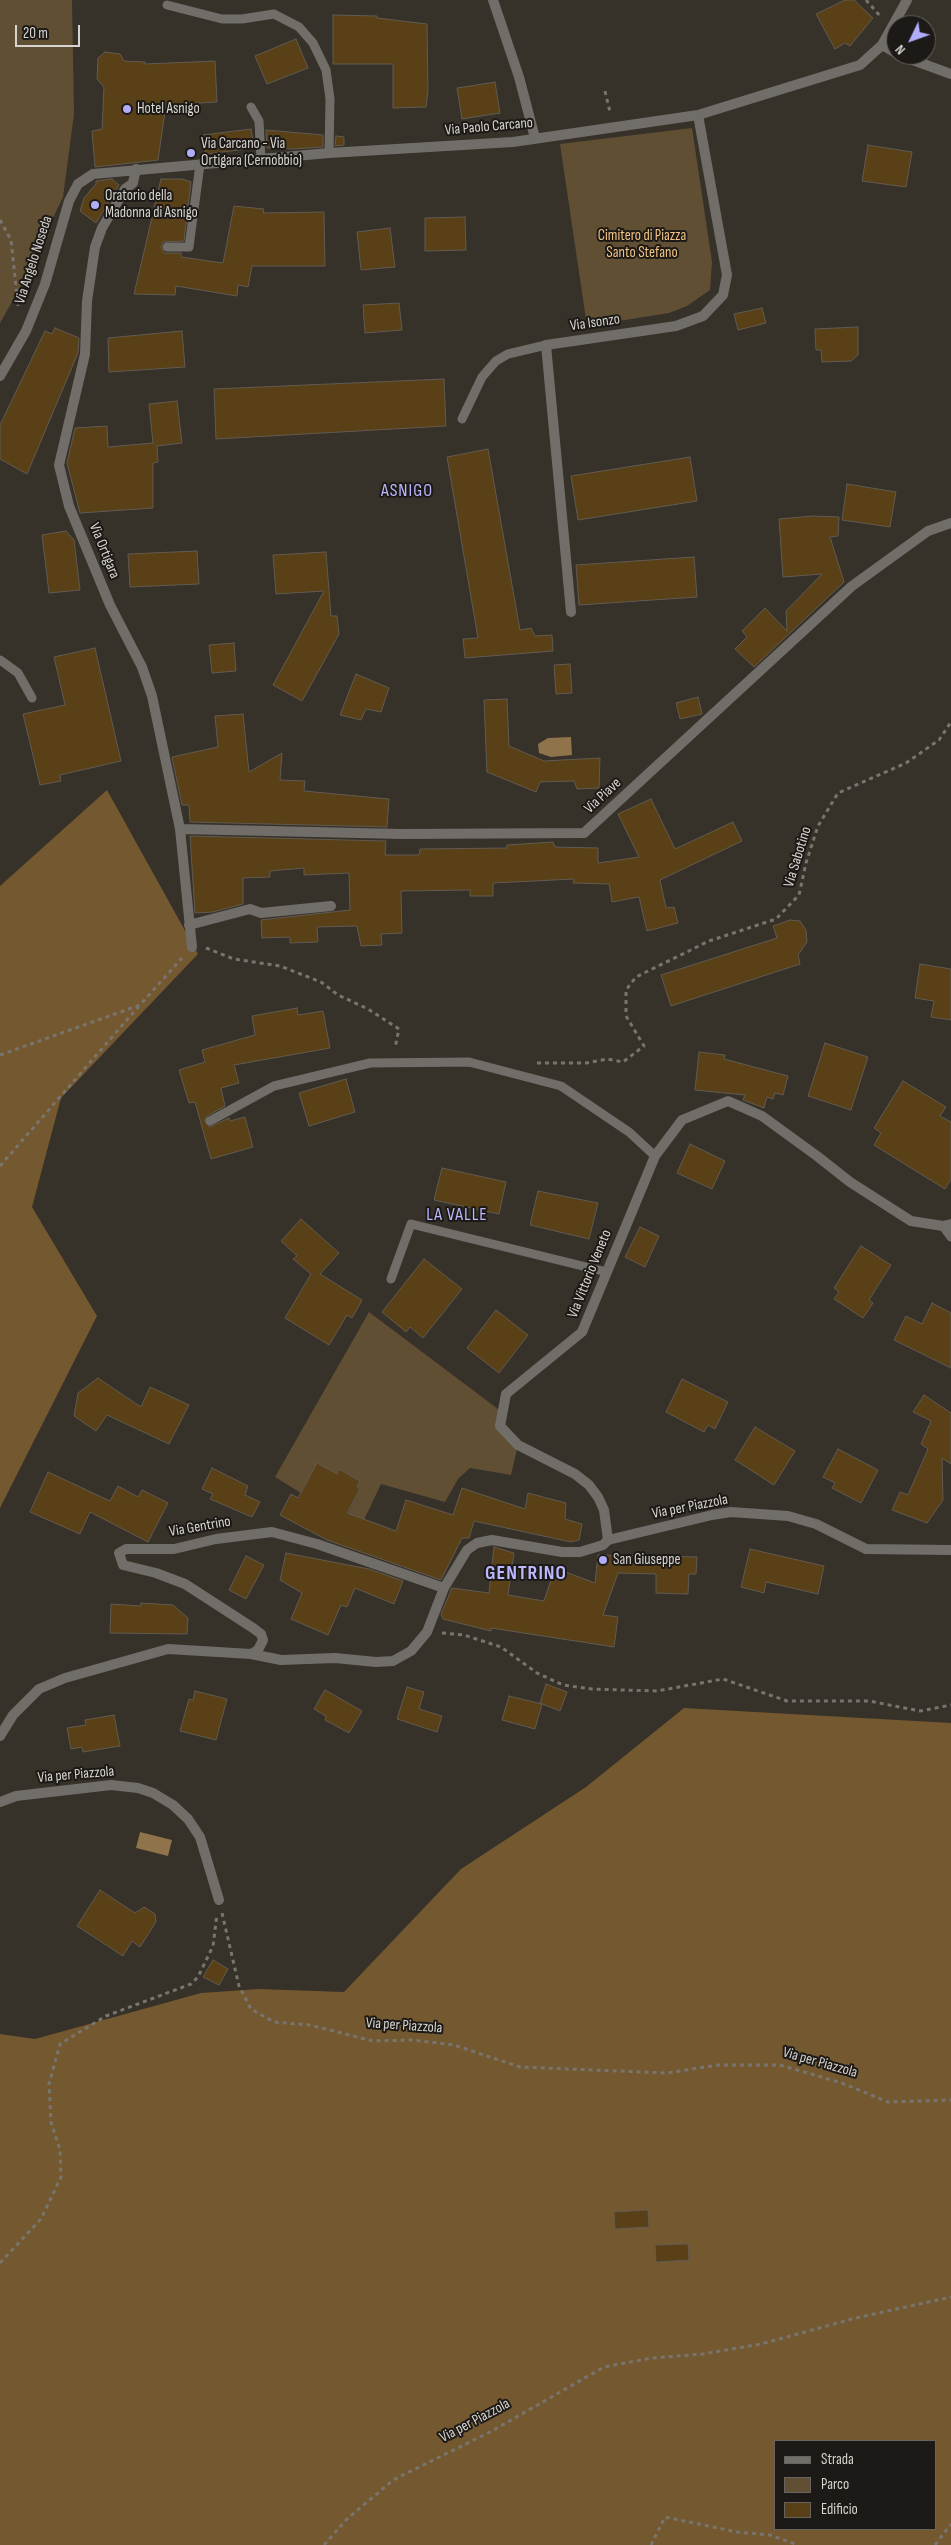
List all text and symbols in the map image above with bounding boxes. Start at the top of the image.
scale bar [18,15,82,47]
north arrow [886,15,936,65]
text: 20 m [23,24,48,43]
text: N [891,41,909,58]
place label: Hotel Asnigo [137,100,200,118]
marker: Hotel Asnigo [121,103,133,115]
street label: Via Paolo Carcano [444,114,534,140]
place label: Via Carcano - Via Ortigara (Cernobbio) [201,135,302,170]
marker: Via Carcano - Via Ortigara (Cernobbio) [185,147,197,159]
place label: Oratorio della Madonna di Asnigo [105,187,198,222]
marker: Oratorio della Madonna di Asnigo [89,199,101,211]
street label: Via Angelo Noseda [11,214,57,306]
park label: Cimitero di Piazza Santo Stefano [598,227,686,262]
street label: Via Isonzo [569,311,621,335]
district label: ASNIGO [380,480,434,502]
street label: Via Ortigara [85,521,123,581]
street label: Via Piave [581,774,625,818]
street label: Via Sabotino [780,825,816,889]
district label: LA VALLE [425,1204,489,1226]
street label: Via Vittorio Veneto [564,1227,616,1321]
street label: Via per Piazzola [651,1491,729,1523]
street label: Via Gentrino [168,1513,232,1541]
place label: San Giuseppe [613,1551,680,1569]
marker: San Giuseppe [597,1554,609,1566]
district label: GENTRINO [484,1562,568,1586]
street label: Via per Piazzola [37,1763,115,1787]
street label: Via per Piazzola [365,2014,443,2038]
street label: Via per Piazzola [781,2044,859,2082]
street label: Via per Piazzola [437,2395,513,2447]
legend [774,2440,936,2530]
text: Strada [821,2450,854,2469]
text: Parco [821,2475,849,2494]
text: Edificio [821,2500,858,2519]

